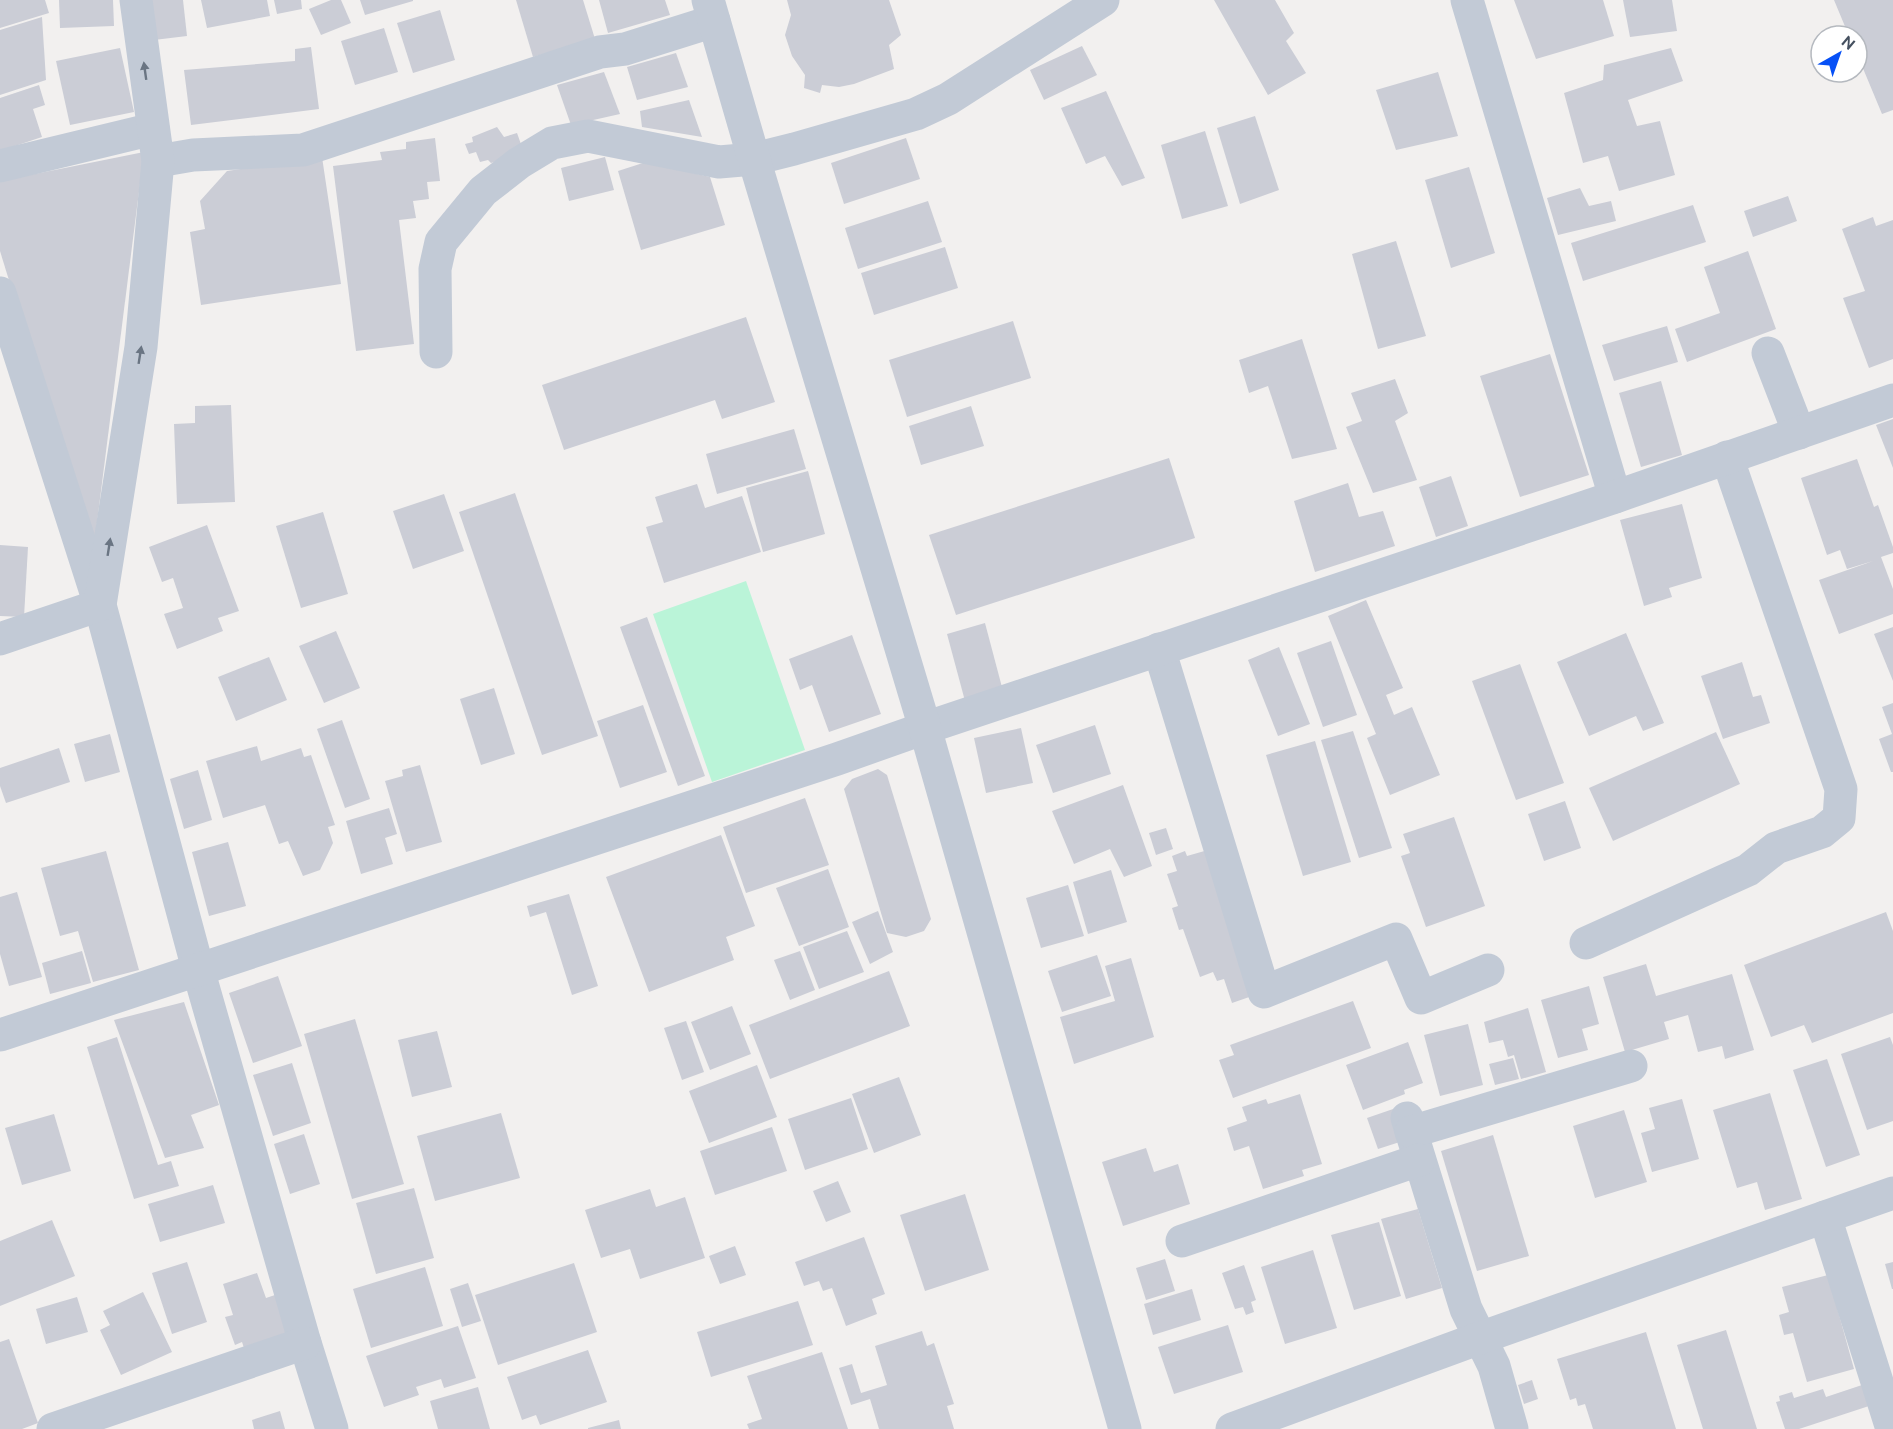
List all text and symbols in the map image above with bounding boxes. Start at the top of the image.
north arrow [1809,24,1869,84]
text: N [1838,32,1859,53]
one-way arrow [141,61,150,80]
one-way arrow [136,345,145,364]
one-way arrow [105,537,114,556]

